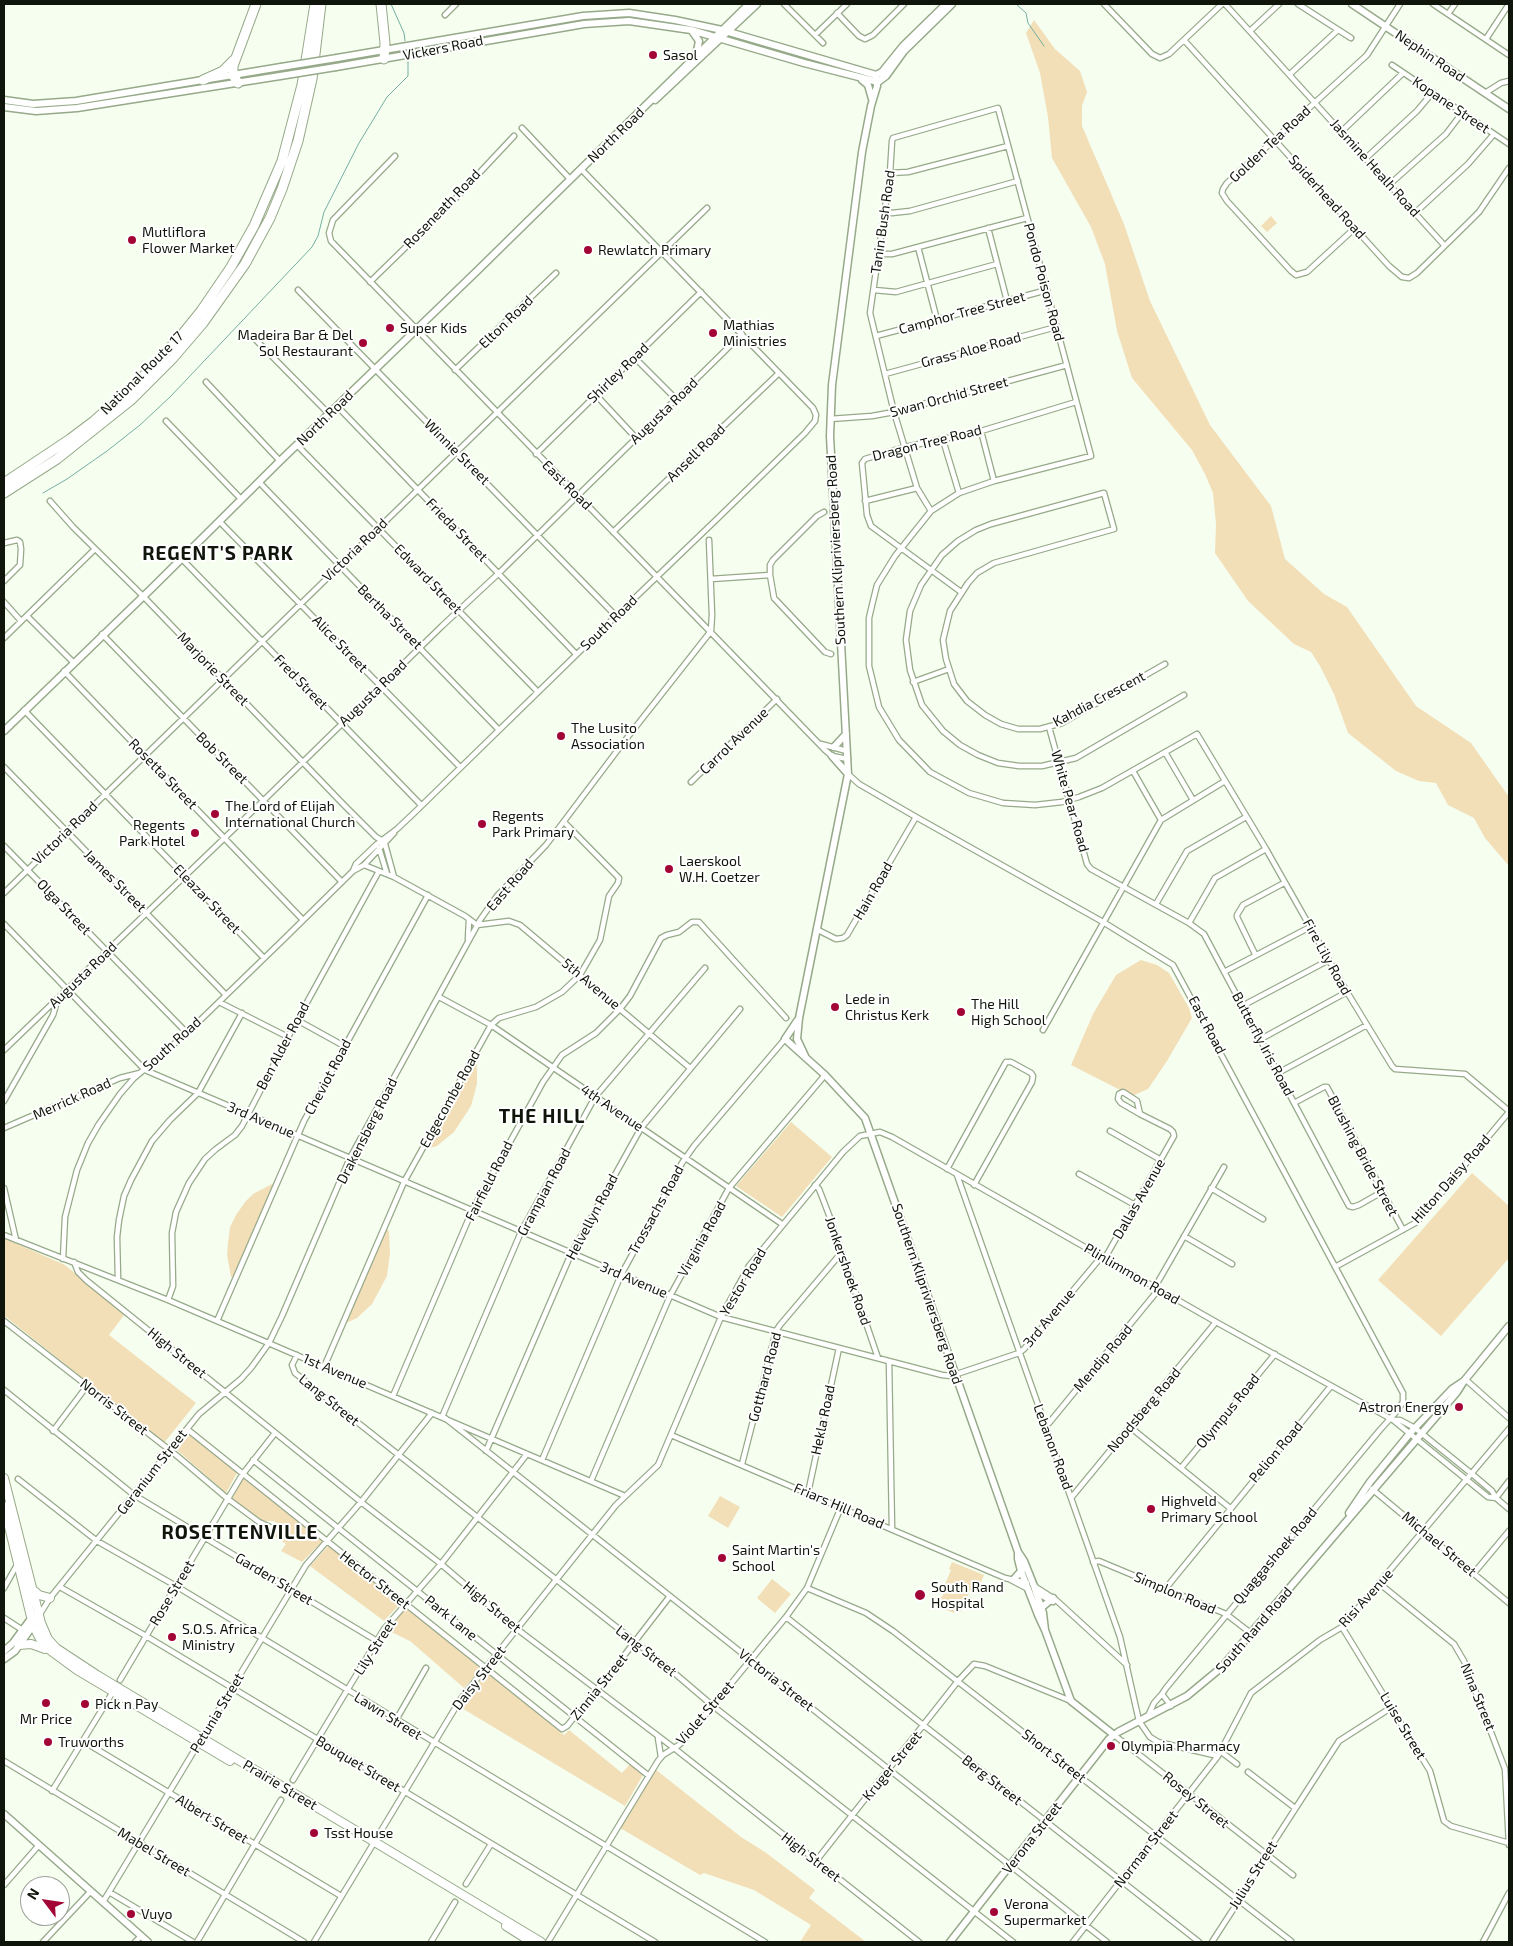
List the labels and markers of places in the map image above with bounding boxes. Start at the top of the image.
place label: Sasol [663,47,698,63]
marker: Sasol [647,49,659,61]
place label: Mutliflora Flower Market [142,224,235,256]
marker: Mutliflora Flower Market [126,234,138,246]
place label: Rewlatch Primary [598,242,711,258]
marker: Rewlatch Primary [582,244,594,256]
place label: Mathias Ministries [723,317,787,350]
place label: Super Kids [400,320,467,336]
marker: Super Kids [384,322,396,334]
place label: Madeira Bar & Del Sol Restaurant [238,327,353,360]
marker: Mathias Ministries [707,327,719,339]
marker: Madeira Bar & Del Sol Restaurant [357,337,369,349]
place label: The Lusito Association [571,720,645,752]
marker: The Lusito Association [555,730,567,742]
place label: The Lord of Elijah International Church [225,798,355,830]
marker: The Lord of Elijah International Church [209,808,221,820]
place label: Regents Park Primary [492,808,574,840]
place label: Regents Park Hotel [119,817,185,850]
marker: Regents Park Primary [476,818,488,830]
marker: Regents Park Hotel [189,827,201,839]
place label: Laerskool W.H. Coetzer [679,853,760,886]
marker: Laerskool W.H. Coetzer [663,863,675,875]
place label: Lede in Christus Kerk [845,991,929,1024]
place label: The Hill High School [971,996,1046,1028]
marker: Lede in Christus Kerk [829,1001,841,1013]
marker: The Hill High School [955,1006,967,1018]
place label: Astron Energy [1359,1399,1449,1415]
marker: Astron Energy [1453,1401,1465,1413]
place label: Highveld Primary School [1161,1493,1257,1525]
marker: Highveld Primary School [1145,1503,1157,1515]
place label: Saint Martin's School [732,1542,820,1574]
marker: Saint Martin's School [716,1552,728,1564]
place label: South Rand Hospital [931,1579,1004,1611]
marker: South Rand Hospital [913,1588,927,1602]
place label: S.O.S. Africa Ministry [182,1621,257,1654]
marker: S.O.S. Africa Ministry [166,1631,178,1643]
place label: Pick n Pay [95,1696,158,1712]
marker: Mr Price [40,1697,52,1709]
marker: Pick n Pay [79,1698,91,1710]
place label: Mr Price [20,1711,72,1727]
place label: Truworths [58,1734,124,1750]
marker: Truworths [42,1736,54,1748]
place label: Olympia Pharmacy [1121,1738,1240,1754]
marker: Olympia Pharmacy [1105,1740,1117,1752]
place label: Tsst House [324,1825,393,1841]
marker: Tsst House [308,1827,320,1839]
place label: Verona Supermarket [1004,1896,1086,1928]
place label: Vuyo [141,1906,172,1922]
marker: Verona Supermarket [988,1906,1000,1918]
marker: Vuyo [125,1908,137,1920]

